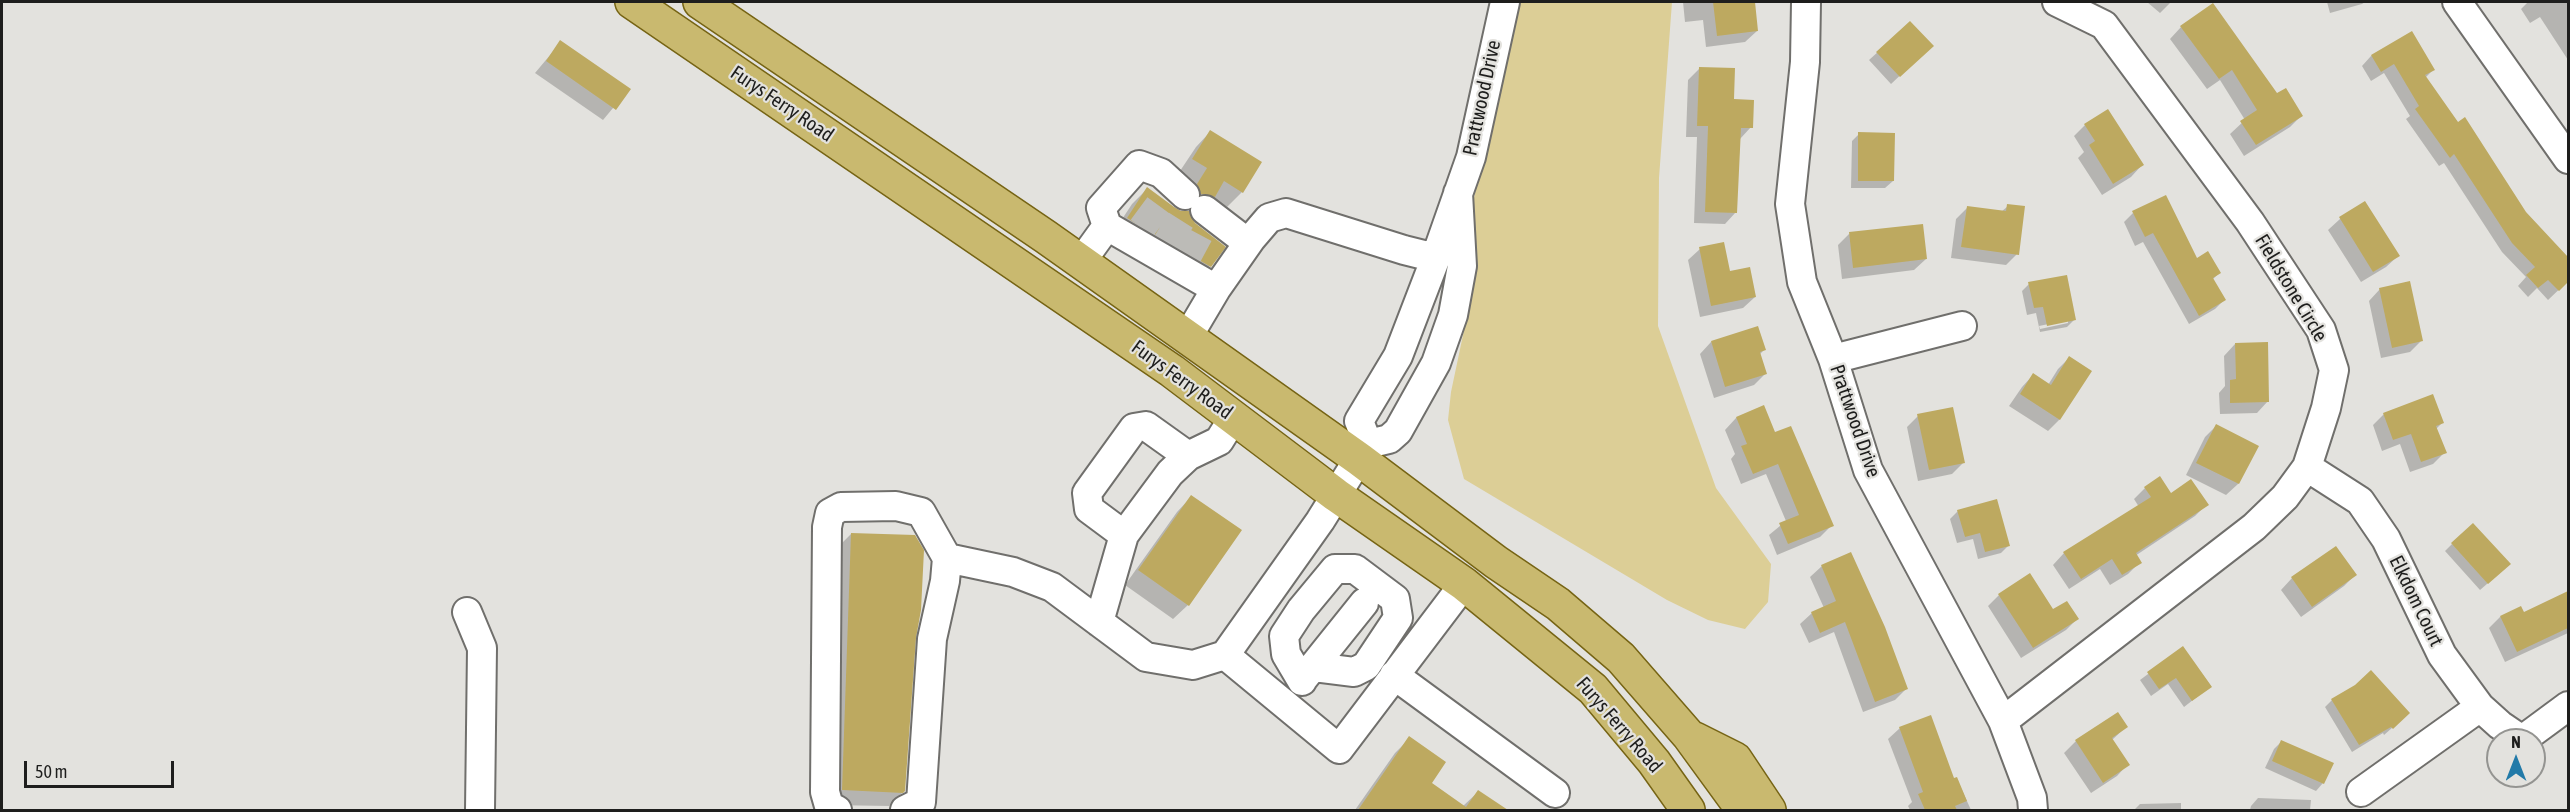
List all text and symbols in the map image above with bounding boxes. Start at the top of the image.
street label: Prattwood Drive [1458,38,1506,158]
street label: Furys Ferry Road [726,61,838,147]
street label: Fieldstone Circle [2250,230,2332,346]
street label: Furys Ferry Road [1127,335,1237,425]
street label: Prattwood Drive [1824,361,1886,481]
street label: Elkdom Court [2384,552,2448,650]
street label: Furys Ferry Road [1571,672,1667,778]
north arrow [2486,728,2546,788]
text: N [2511,733,2521,751]
scale bar [27,749,177,787]
text: 50 m [35,761,67,782]

